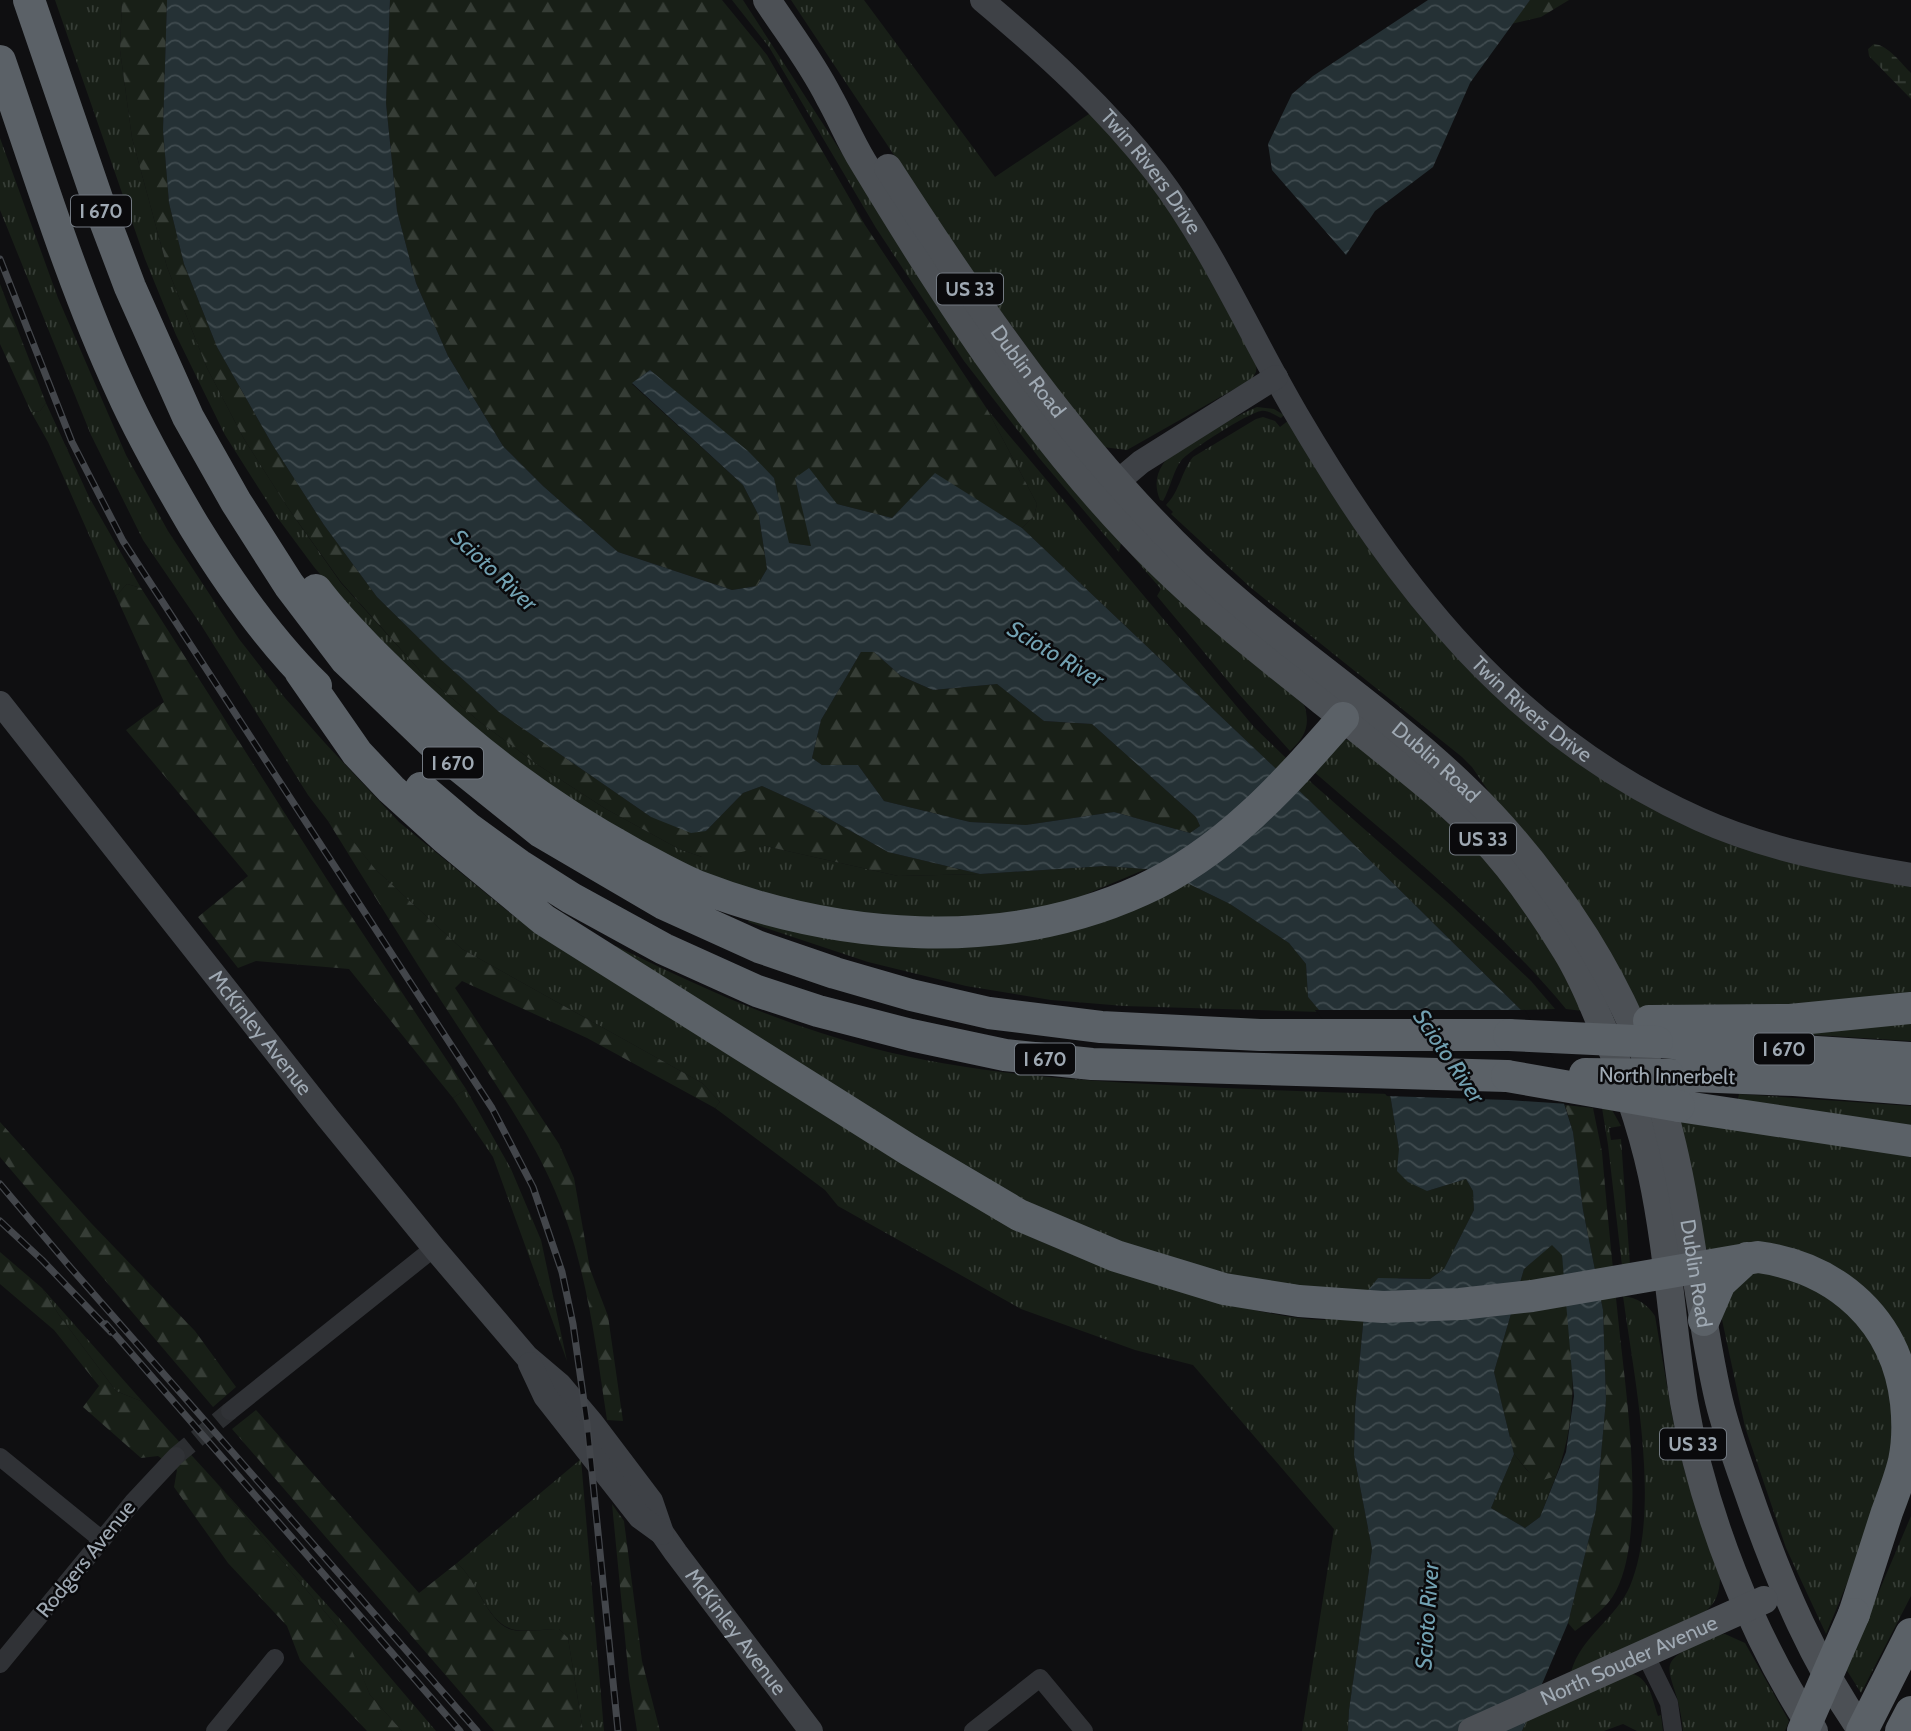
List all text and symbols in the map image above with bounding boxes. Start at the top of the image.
street label: Twin Rivers Drive [1096,104,1207,239]
road number: I 670 [71,196,131,226]
road number: US 33 [937,274,1003,304]
street label: Dublin Road [986,320,1071,422]
water label: Scioto River [445,523,544,618]
water label: Scioto River [1003,614,1110,694]
street label: Twin Rivers Drive [1466,651,1597,768]
street label: Dublin Road [1387,716,1485,807]
road number: I 670 [423,748,483,778]
road number: US 33 [1450,824,1516,854]
street label: McKinley Avenue [204,965,318,1100]
water label: Scioto River [1407,1004,1491,1109]
road number: I 670 [1754,1034,1814,1064]
road number: I 670 [1015,1044,1075,1074]
street label: North Innerbelt [1599,1062,1735,1089]
street label: Dublin Road [1675,1217,1717,1329]
road number: US 33 [1660,1428,1726,1460]
street label: Rodgers Avenue [31,1495,141,1622]
water label: Scioto River [1409,1561,1445,1671]
street label: McKinley Avenue [680,1563,792,1700]
street label: North Souder Avenue [1536,1610,1721,1711]

